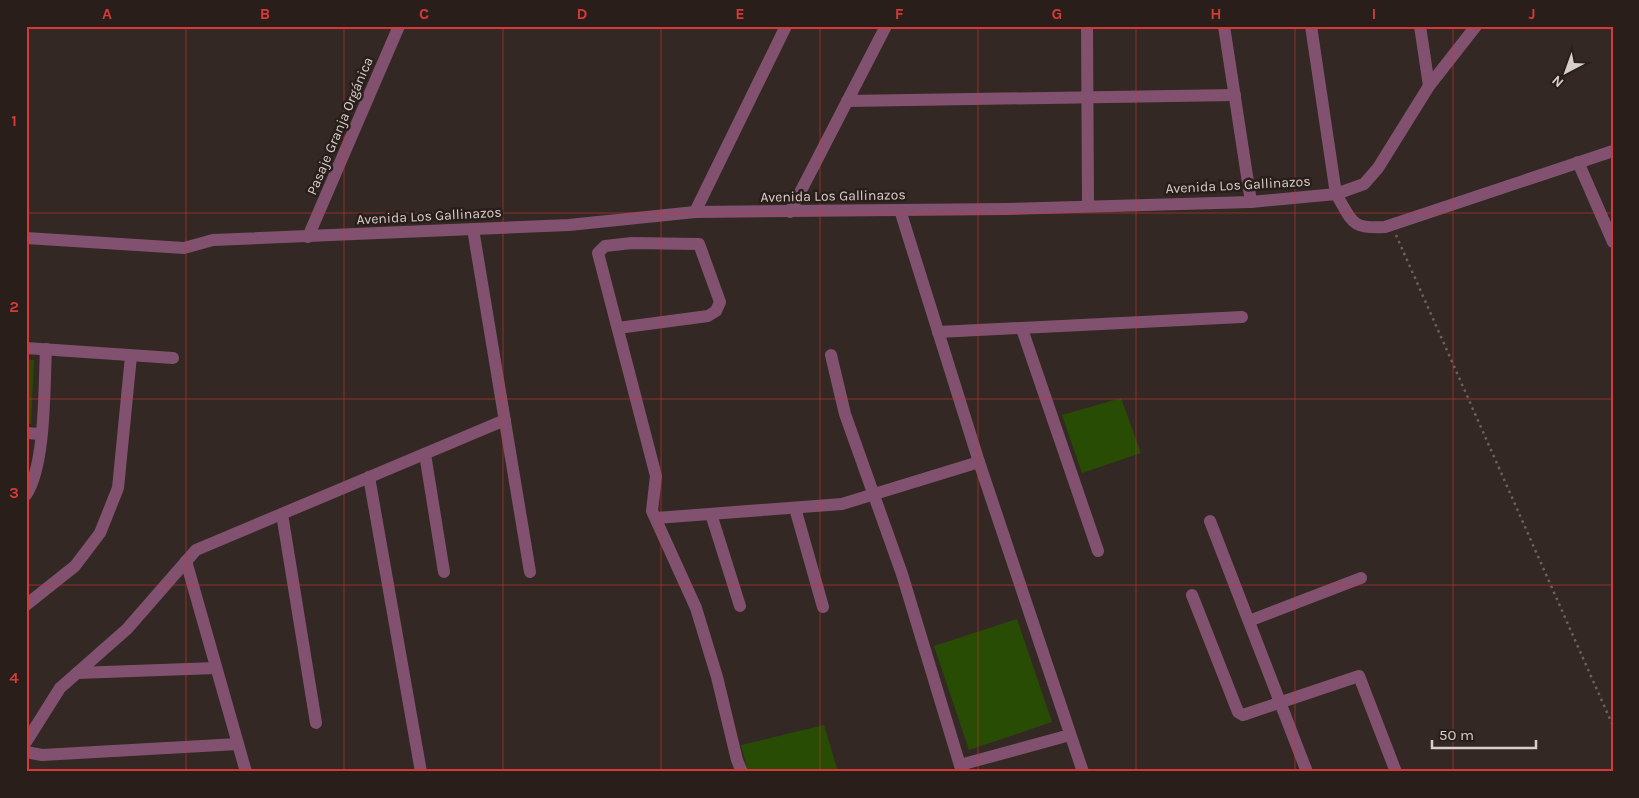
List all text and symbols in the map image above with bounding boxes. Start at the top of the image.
text: A [102,4,112,23]
text: B [260,4,270,23]
text: C [419,4,429,23]
text: D [577,4,588,23]
text: E [735,4,745,23]
text: F [895,4,904,23]
text: G [1052,4,1062,23]
text: H [1210,4,1222,23]
text: I [1372,4,1376,23]
text: J [1528,4,1536,23]
north arrow [1542,48,1592,98]
street label: Pasaje Granja Orgánica [303,55,377,197]
text: N [1548,72,1567,91]
text: 1 [11,111,17,130]
street label: Avenida Los Gallinazos [1165,173,1311,197]
street label: Avenida Los Gallinazos [760,186,906,206]
street label: Avenida Los Gallinazos [356,204,502,228]
text: 2 [9,297,19,316]
text: 3 [9,483,19,502]
text: 4 [9,668,19,687]
scale bar [1432,718,1535,750]
text: 50 m [1439,726,1474,744]

